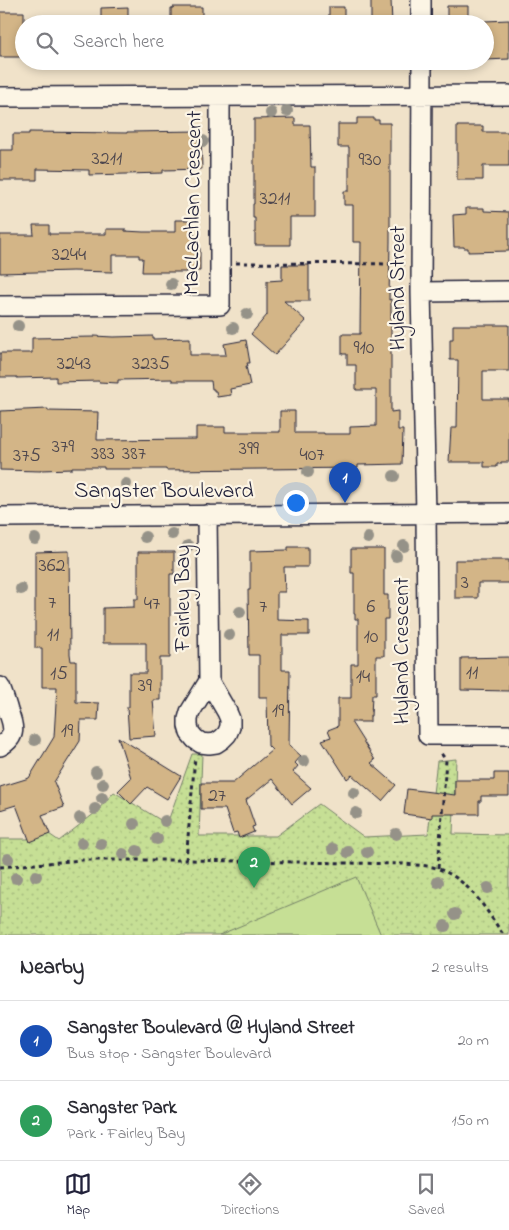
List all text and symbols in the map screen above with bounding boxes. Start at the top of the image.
search box [15,15,494,70]
icon: search [33,29,61,57]
text: Search here [73,29,164,56]
street label: MacLachlan Crescent [176,110,212,296]
house number: 3211 [92,145,122,174]
house number: 930 [359,146,382,175]
house number: 3211 [260,185,290,214]
street label: Hyland Street [383,225,416,350]
house number: 3244 [52,241,86,270]
house number: 910 [353,334,375,363]
house number: 3243 [57,350,91,379]
house number: 3235 [132,350,170,379]
house number: 379 [52,433,74,462]
house number: 399 [239,435,259,464]
house number: 383 [91,440,115,469]
house number: 387 [122,440,146,469]
house number: 407 [299,441,325,470]
house number: 375 [13,442,41,471]
pin: 1 [329,462,361,503]
street label: Sangster Boulevard [74,476,254,509]
your location [283,490,309,516]
street label: Fairley Bay [168,544,201,653]
house number: 362 [39,552,66,581]
house number: 3 [461,569,469,598]
street label: Hyland Crescent [387,577,420,725]
house number: 7 [48,589,56,618]
house number: 47 [144,590,160,619]
house number: 7 [259,593,267,622]
house number: 6 [367,593,376,622]
house number: 11 [47,621,59,650]
house number: 10 [364,623,379,652]
house number: 11 [466,659,478,688]
house number: 15 [50,660,68,689]
house number: 14 [356,663,370,692]
house number: 39 [138,672,152,701]
house number: 19 [272,697,284,726]
house number: 19 [61,717,73,746]
house number: 27 [208,782,226,811]
pin: 2 [238,847,270,888]
text: Nearby [20,953,84,983]
text: 2 results [431,956,489,980]
text: Sangster Boulevard @ Hyland Street [67,1015,355,1042]
text: 1 [33,1029,39,1053]
text: 20 m [458,1029,489,1053]
text: Bus stop · Sangster Boulevard [67,1042,271,1066]
text: Sangster Park [67,1095,177,1122]
text: 2 [32,1109,40,1133]
text: 150 m [451,1109,489,1133]
text: Park · Fairley Bay [67,1122,185,1146]
tab: Map [64,1170,92,1221]
tab: Directions [221,1170,279,1221]
tab: Saved [408,1170,445,1221]

